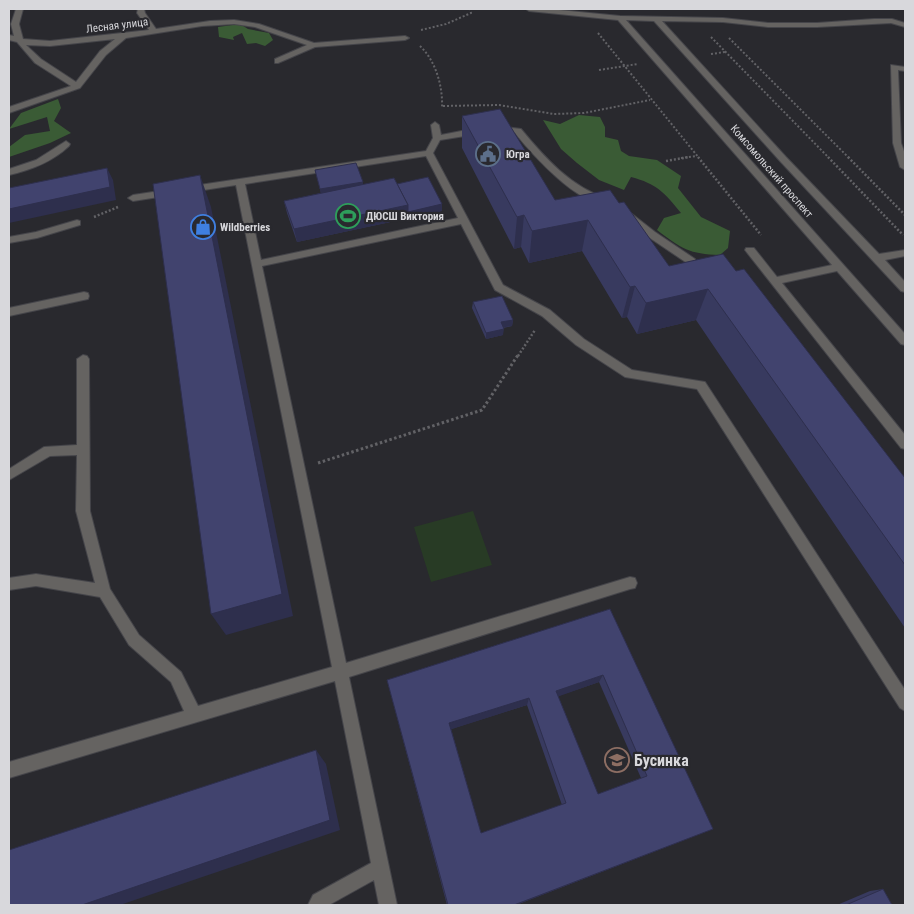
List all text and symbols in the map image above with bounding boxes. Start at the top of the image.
street label: Лесная улица [85,15,149,36]
street label: Комсомольский проспект [728,122,816,221]
public building icon: Югра [475,141,501,167]
place label: Югра [506,148,530,161]
sports icon: ДЮСШ Виктория [335,203,361,229]
place label: ДЮСШ Виктория [366,210,444,223]
shop icon: Wildberries [190,214,216,240]
place label: Wildberries [220,221,270,234]
school or university icon: Бусинка [604,747,630,773]
place label: Бусинка [634,751,689,770]

